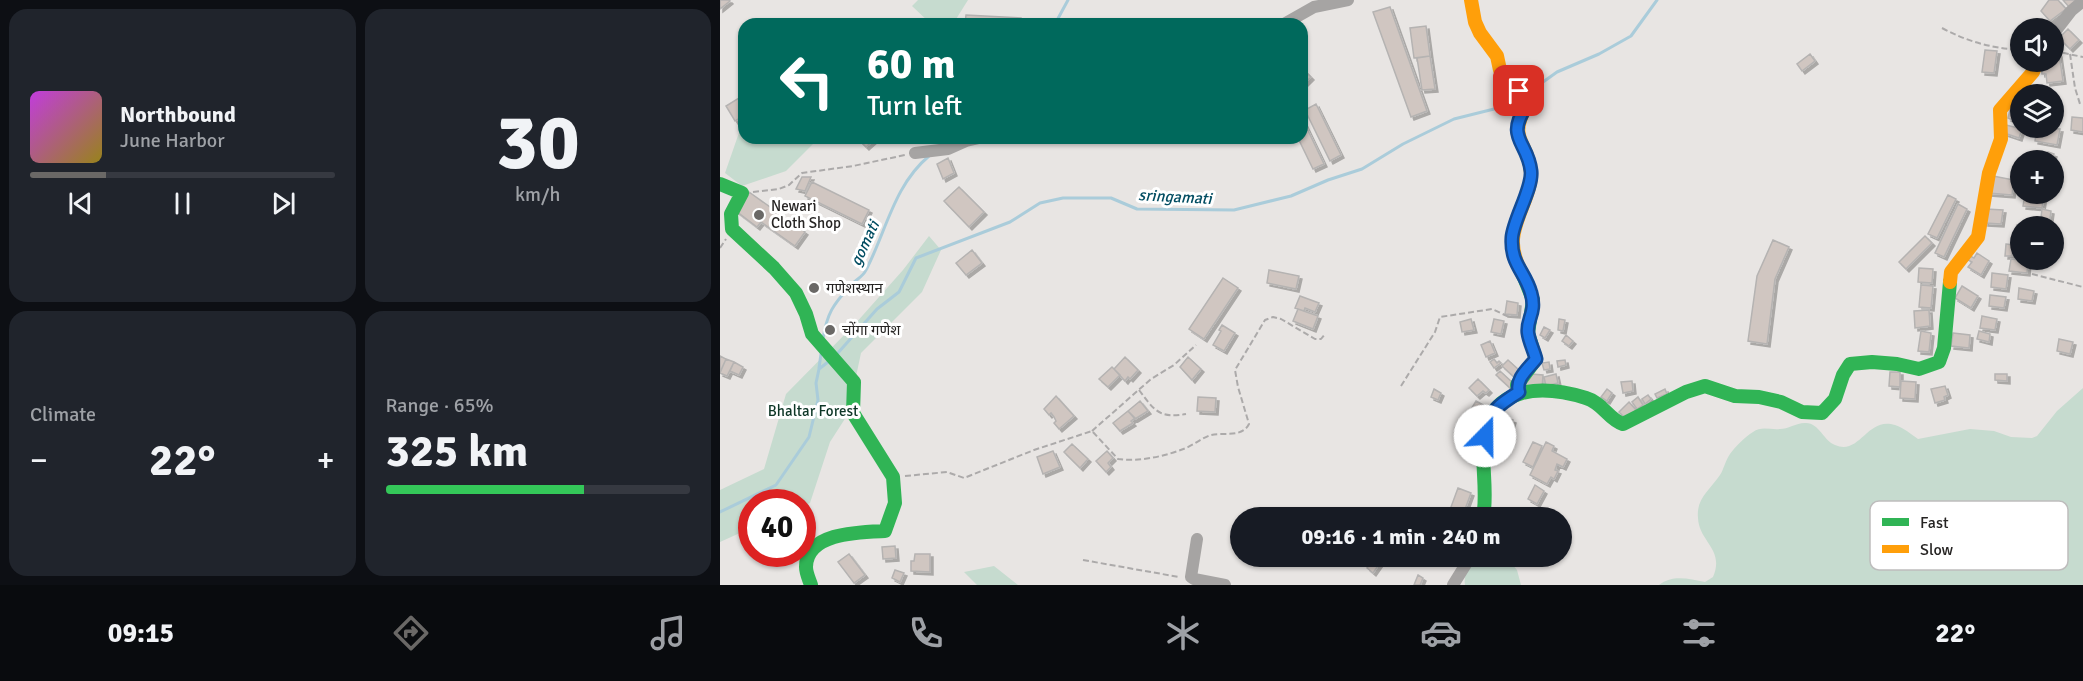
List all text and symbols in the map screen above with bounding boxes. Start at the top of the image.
map controls [2010,18,2064,270]
button: sound [2010,18,2064,72]
text: 60 m [867,39,956,90]
icon: left [768,42,846,120]
pin [1493,65,1544,116]
icon: arrive [1502,74,1535,107]
button: layers [2010,84,2064,138]
text: Turn left [867,90,962,123]
text: 30 [496,95,580,191]
text: Northbound [120,101,236,128]
text: June Harbor [120,128,225,153]
button: + [2010,150,2064,204]
text: km/h [515,182,560,207]
water label: sringamati [1138,185,1214,209]
icon: previous [64,187,97,220]
icon: pause [166,187,199,220]
icon: next [267,187,300,220]
place label: Newari Cloth Shop [771,197,841,232]
marker: Newari Cloth Shop [752,208,766,222]
water label: gomati [846,216,885,269]
button: − [2010,216,2064,270]
place label: गणेशस्थान [826,279,883,297]
marker: गणेशस्थान [807,281,821,295]
place label: चोंगा गणेश [842,321,901,339]
marker: चोंगा गणेश [823,323,837,337]
text: Range · 65% [386,393,494,418]
text: Climate [30,402,96,427]
park label: Bhaltar Forest [768,402,858,420]
position arrow [1453,404,1517,468]
text: 325 km [386,424,528,479]
text: 22° [149,433,216,488]
text: − [30,440,48,481]
text: + [317,440,334,481]
speed limit sign: 40 [738,489,816,567]
legend [1870,501,2068,570]
text: Fast [1920,513,1949,533]
text: 09:16 · 1 min · 240 m [1301,523,1501,550]
text: Slow [1920,540,1954,560]
icon: directions [390,612,432,654]
icon: music [647,612,689,654]
icon: phone [905,612,947,654]
icon: climate [1162,612,1204,654]
icon: car [1420,612,1462,654]
icon: filters [1678,612,1720,654]
text: 09:15 [108,617,174,650]
text: 22° [1935,617,1975,650]

